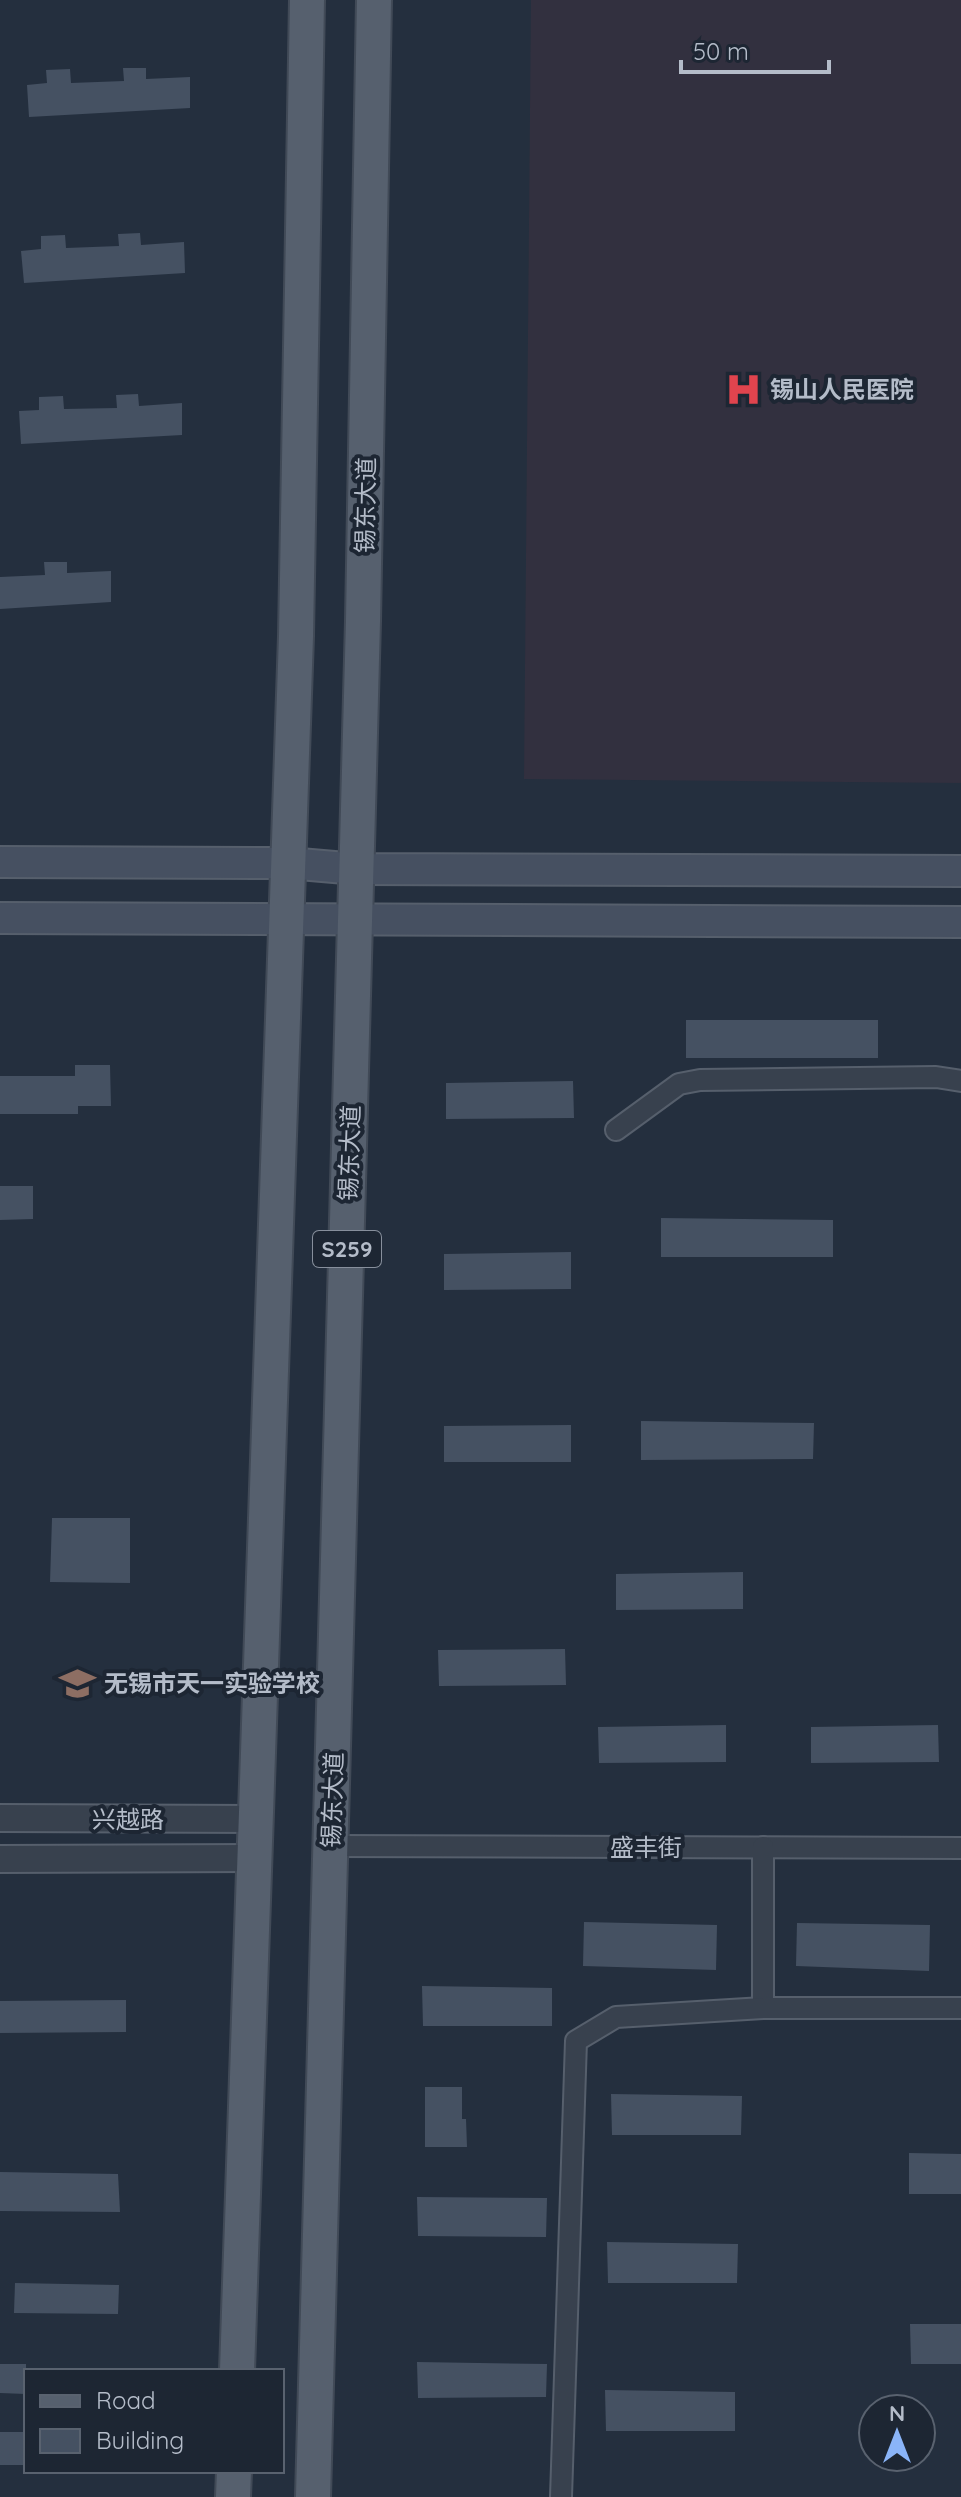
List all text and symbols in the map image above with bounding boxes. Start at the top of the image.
scale bar [681,24,829,74]
text: 50 m [693,36,749,66]
hospital icon: 锡山人民医院 [725,370,763,408]
place label: 锡山人民医院 [770,374,914,404]
street label: 锡东大道 [349,457,381,553]
street label: 锡东大道 [332,1105,366,1201]
road number: S259 [313,1231,381,1267]
school or university icon: 无锡市天一实验学校 [59,1664,97,1702]
place label: 无锡市天一实验学校 [104,1668,320,1698]
street label: 锡东大道 [315,1752,349,1848]
street label: 兴越路 [92,1804,164,1834]
street label: 盛丰街 [610,1832,682,1862]
legend [24,2369,284,2473]
text: Road [96,2385,156,2415]
north arrow [857,2393,937,2473]
text: N [889,2399,905,2427]
text: Building [96,2425,184,2455]

